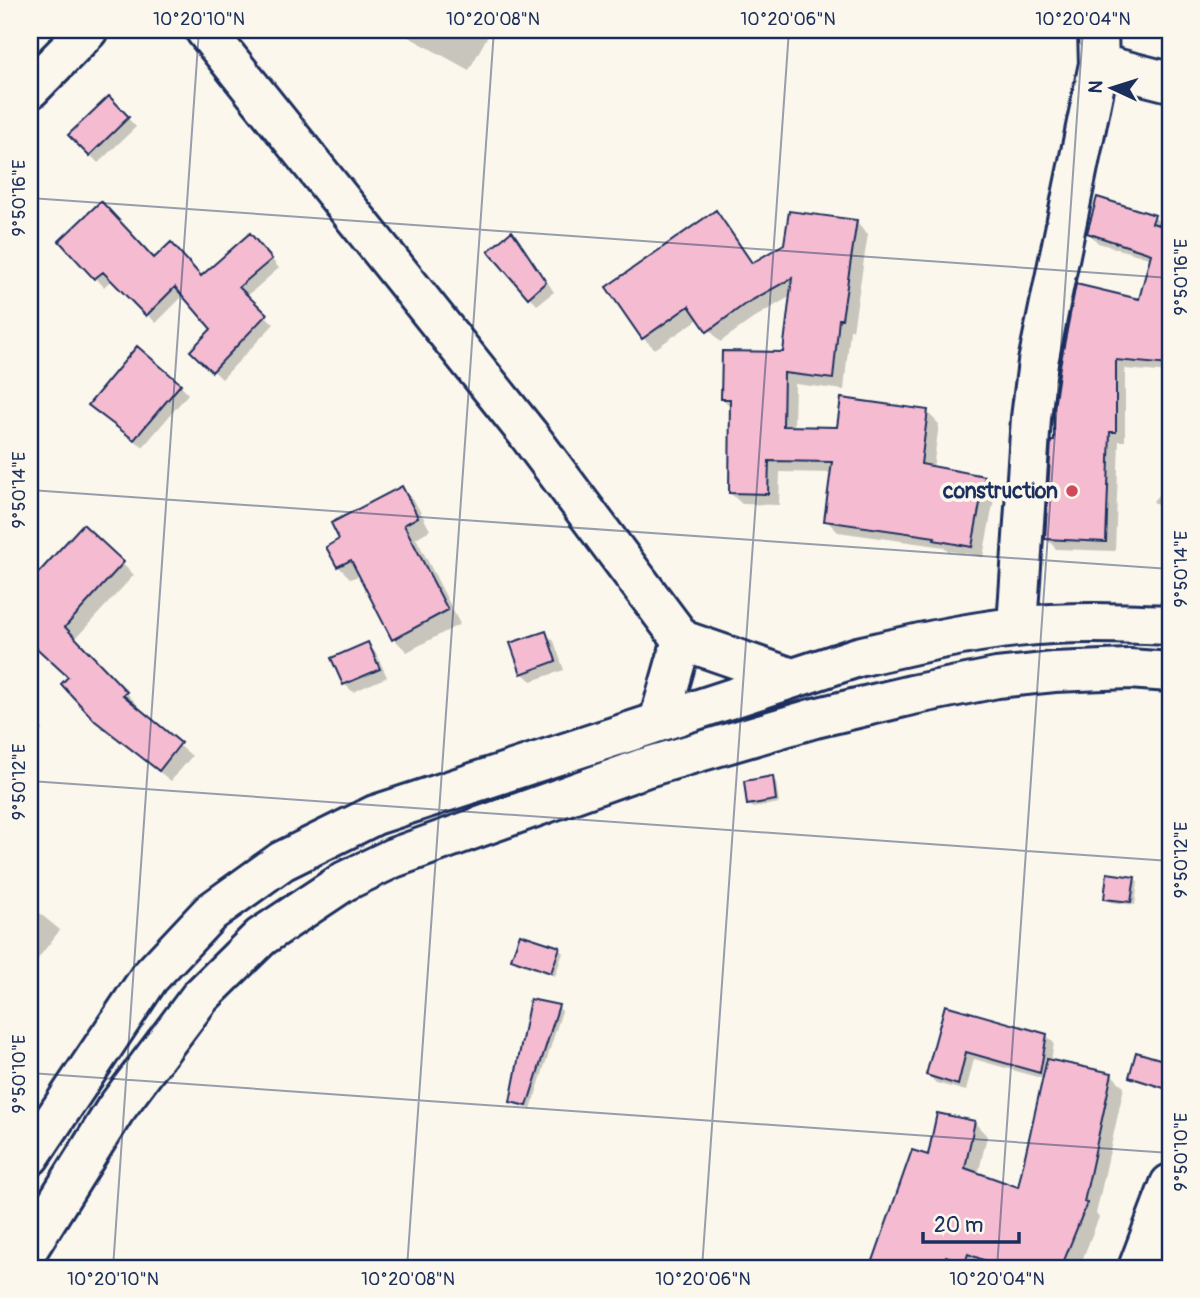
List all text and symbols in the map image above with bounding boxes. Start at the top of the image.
text: 10°20'10"N [153,8,245,31]
text: 10°20'08"N [446,8,540,31]
text: 10°20'06"N [740,8,836,31]
text: 10°20'04"N [1035,8,1131,31]
north arrow [1078,52,1148,122]
text: N [1084,79,1108,94]
text: 9°50'16"E [8,160,31,236]
text: 9°50'16"E [1170,239,1193,315]
text: 9°50'14"E [8,452,31,528]
place label: construction [942,478,1058,505]
marker: construction [1064,483,1080,499]
text: 9°50'14"E [1170,531,1193,607]
text: 9°50'12"E [8,744,31,820]
text: 9°50'12"E [1170,822,1193,898]
text: 9°50'10"E [8,1035,31,1113]
text: 9°50'10"E [1170,1113,1193,1191]
scale bar [923,1200,1020,1244]
text: 20 m [934,1212,983,1239]
text: 10°20'10"N [67,1268,159,1291]
text: 10°20'08"N [361,1268,455,1291]
text: 10°20'06"N [655,1268,751,1291]
text: 10°20'04"N [949,1268,1045,1291]

